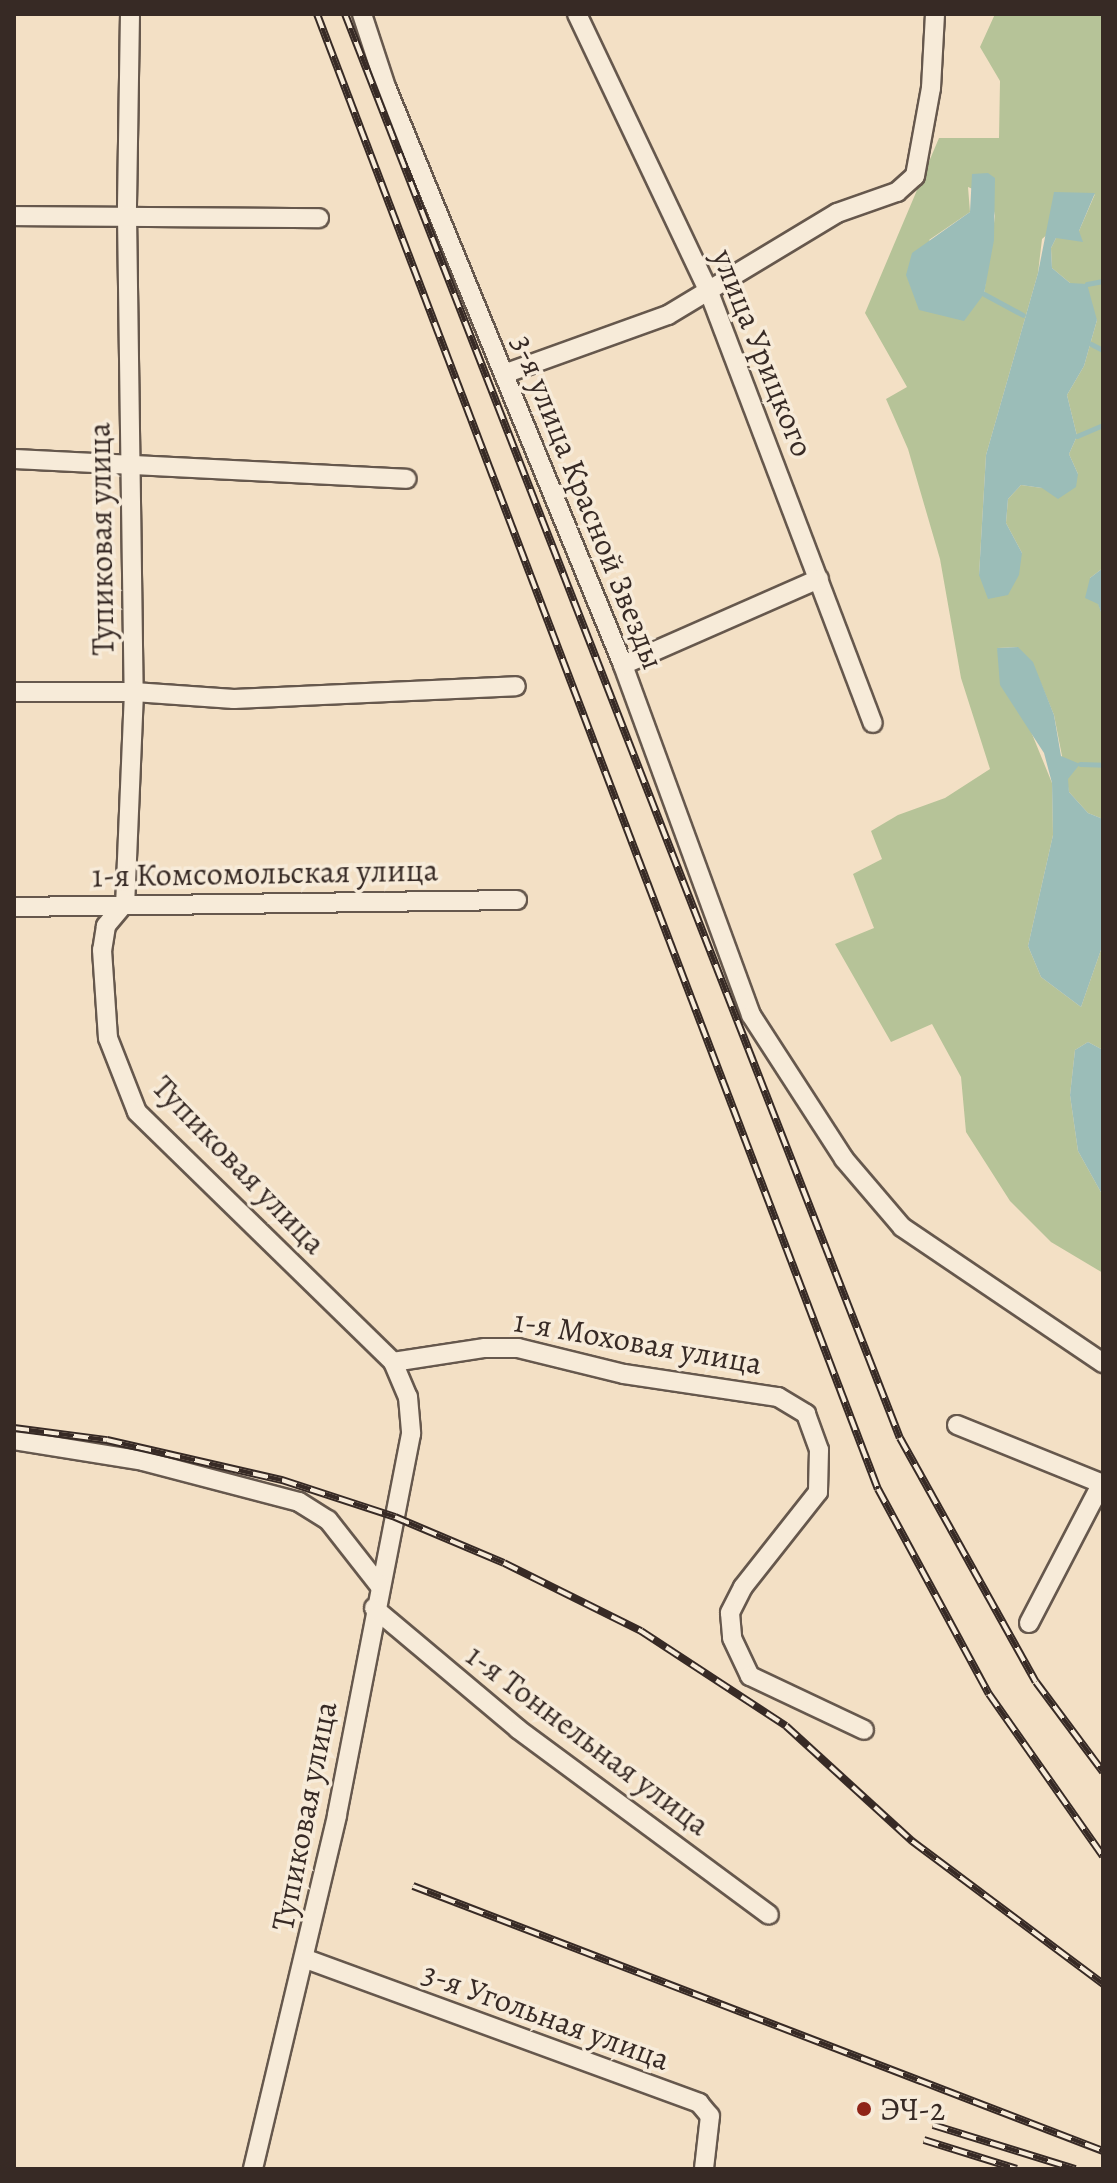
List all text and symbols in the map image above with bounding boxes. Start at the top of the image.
street label: улица Урицкого [704,244,822,462]
street label: 3-я улица Красной Звезды [503,329,673,675]
street label: Тупиковая улица [80,422,122,656]
street label: 1-я Комсомольская улица [91,851,439,895]
street label: Тупиковая улица [144,1068,334,1262]
street label: 1-я Моховая улица [511,1301,765,1383]
street label: 1-я Тоннельная улица [459,1636,717,1844]
street label: Тупиковая улица [263,1698,345,1934]
street label: 3-я Угольная улица [417,1953,675,2079]
place label: ЭЧ-2 [880,2090,945,2128]
marker: ЭЧ-2 [855,2100,873,2118]

